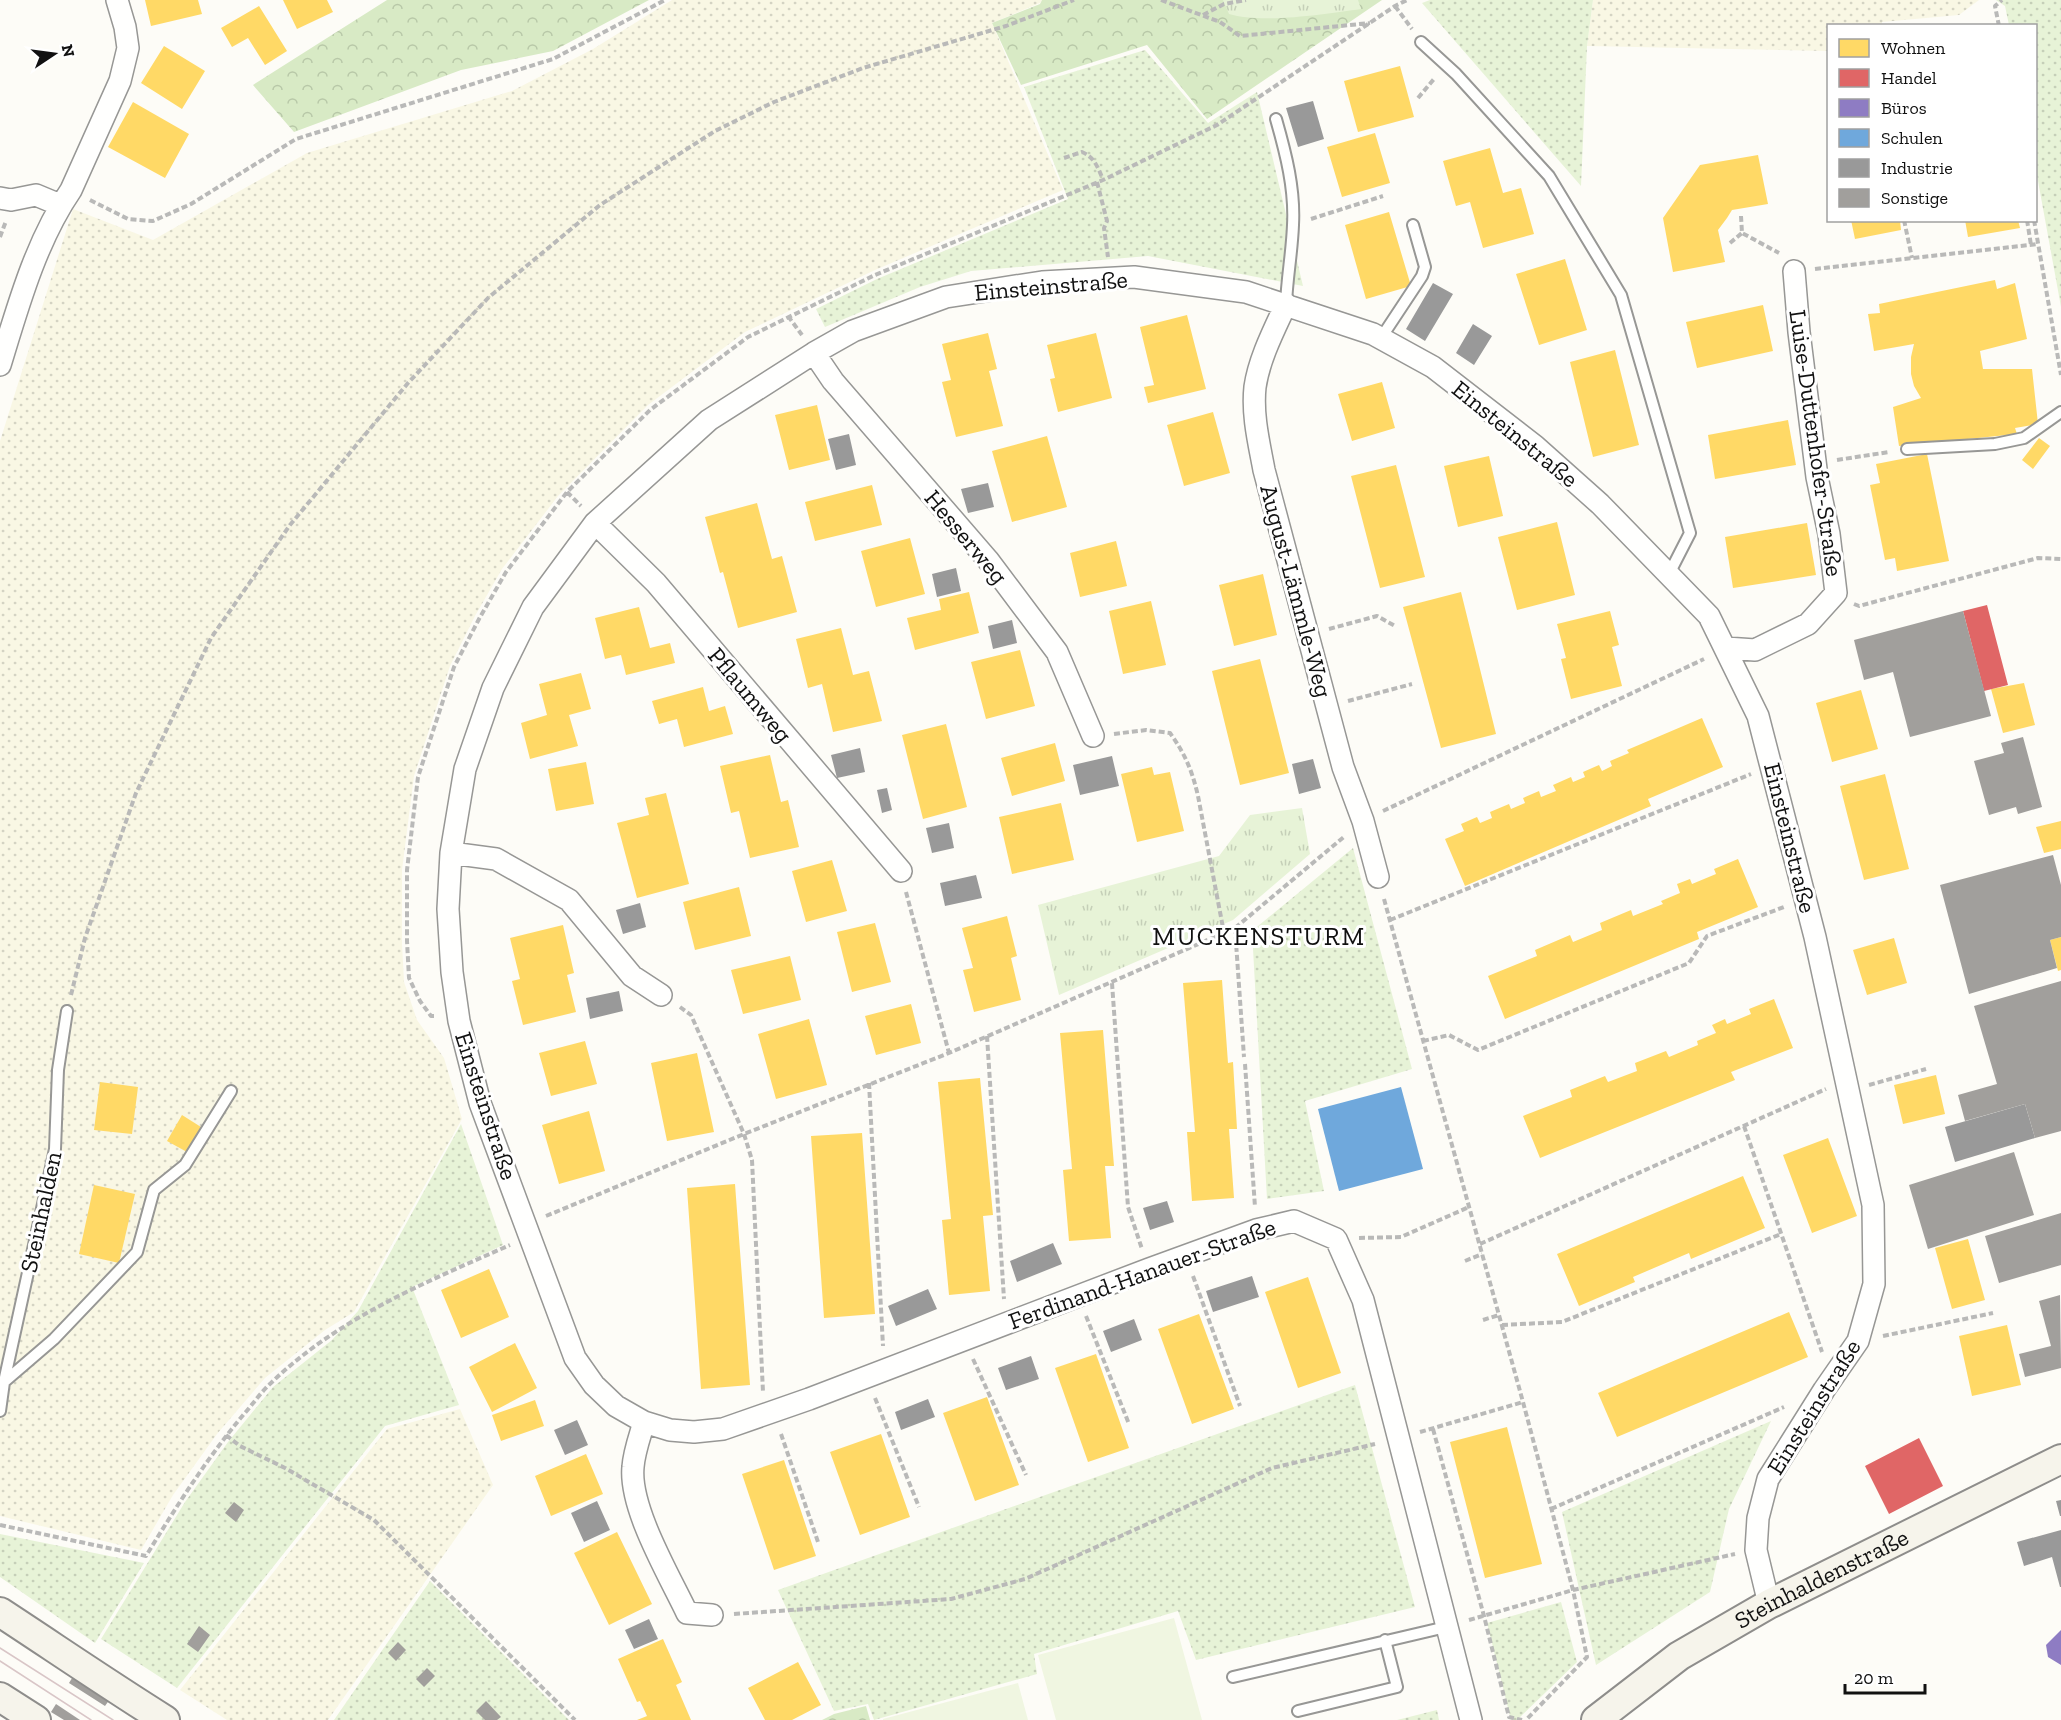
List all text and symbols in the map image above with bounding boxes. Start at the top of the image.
north arrow [24,24,84,84]
legend [1827,24,2037,222]
text: Wohnen [1881,37,1946,59]
text: N [58,43,79,59]
text: Handel [1881,67,1937,89]
text: Büros [1881,97,1927,119]
text: Schulen [1881,127,1943,149]
text: Industrie [1881,157,1953,179]
text: Sonstige [1881,187,1948,209]
street label: Einsteinstraße [973,264,1129,307]
street label: Luise-Duttenhofer-Straße [1783,308,1850,578]
street label: Einsteinstraße [1446,374,1584,493]
street label: August-Lämmle-Weg [1254,481,1339,700]
street label: Hesserweg [919,484,1014,590]
street label: Pflaumweg [702,641,799,748]
street label: Einsteinstraße [1758,760,1823,916]
district label: MUCKENSTURM [1152,920,1366,952]
street label: Einsteinstraße [449,1028,524,1183]
street label: Steinhalden [14,1148,68,1275]
street label: Ferdinand-Hanauer-Straße [1004,1212,1279,1335]
street label: Einsteinstraße [1761,1334,1867,1480]
street label: Steinhaldenstraße [1729,1522,1913,1635]
scale bar [1845,1657,1924,1695]
text: 20 m [1854,1667,1894,1689]

